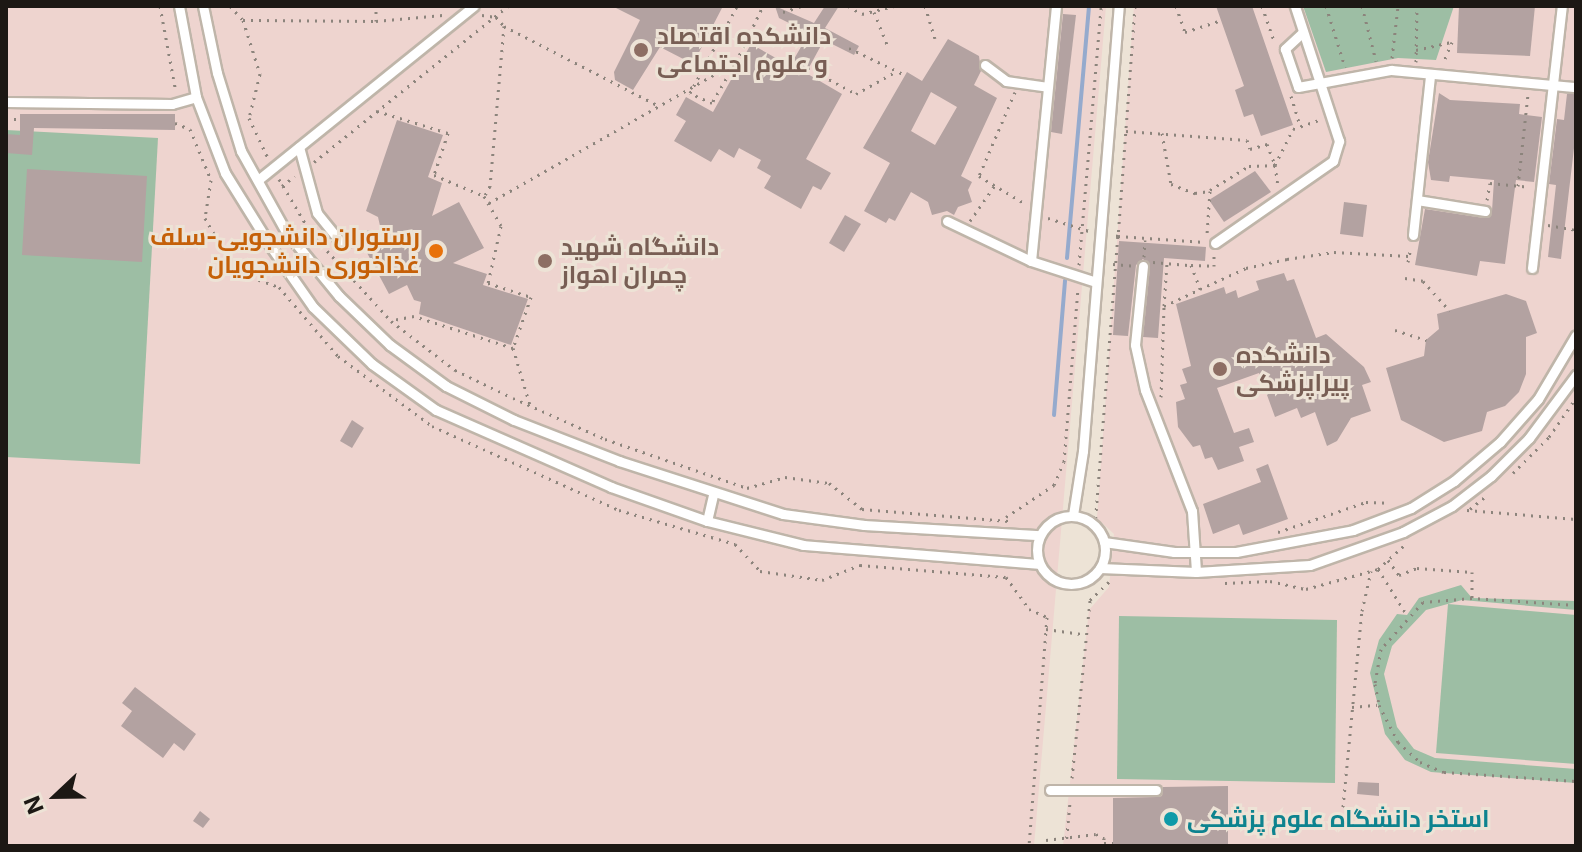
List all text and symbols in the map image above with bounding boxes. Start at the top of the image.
place label: دانشکده اقتصاد و علوم اجتماعی [657,22,831,78]
marker: دانشکده اقتصاد و علوم اجتماعی [632,41,650,59]
place label: رستوران دانشجویی-سلف غذاخوری دانشجویان [150,223,420,279]
place label: دانشگاه شهید چمران اهواز [561,233,719,289]
marker: رستوران دانشجویی-سلف غذاخوری دانشجویان [427,242,445,260]
marker: دانشگاه شهید چمران اهواز [536,252,554,270]
place label: دانشکده پیراپزشکی [1236,341,1349,397]
marker: دانشکده پیراپزشکی [1211,360,1229,378]
north arrow [16,756,96,836]
text: N [19,792,49,818]
place label: استخر دانشگاه علوم پزشکی [1187,805,1490,833]
marker: استخر دانشگاه علوم پزشکی [1162,810,1180,828]

